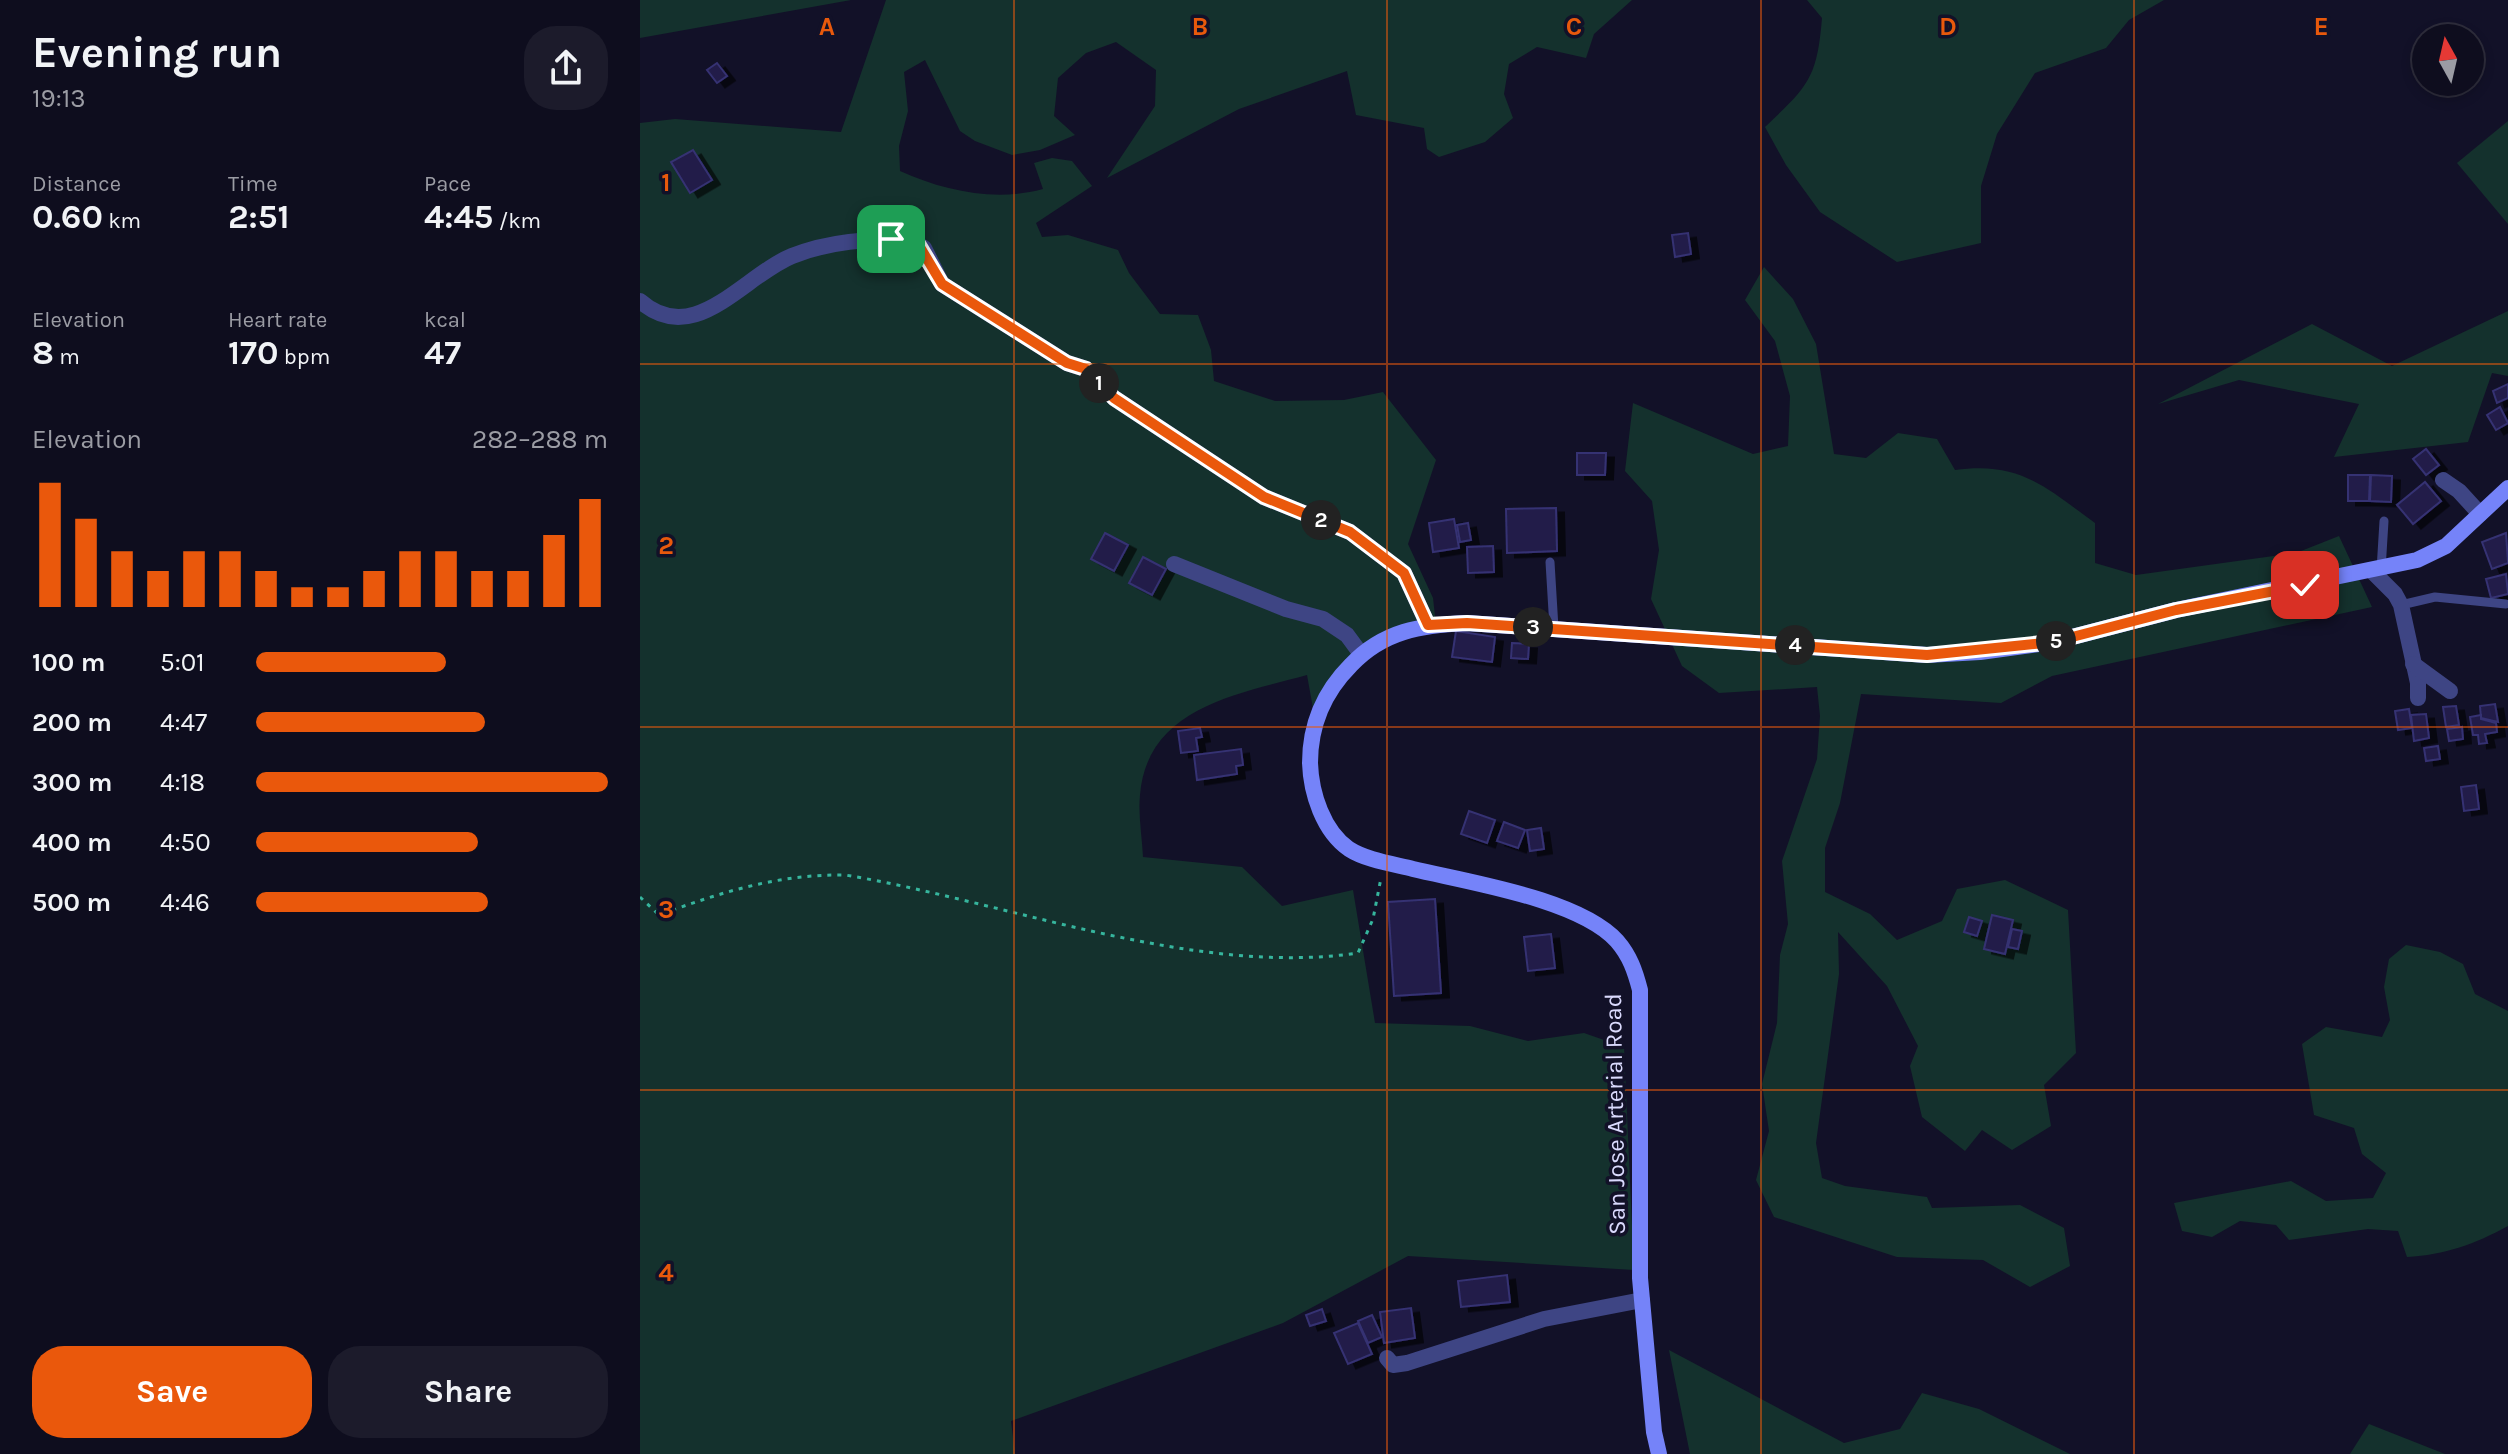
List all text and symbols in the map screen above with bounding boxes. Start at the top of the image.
text: A [819,11,835,42]
text: B [1192,11,1208,42]
text: C [1566,11,1582,42]
text: D [1939,11,1957,42]
text: E [2313,11,2329,42]
north arrow [2412,24,2484,96]
map controls [2412,24,2484,96]
button: share [524,26,608,110]
text: Evening run [32,27,282,78]
text: 19:13 [32,83,86,114]
text: 1 [661,167,671,198]
text: Distance [32,171,121,197]
text: Time [228,171,277,197]
text: Pace [424,171,471,197]
text: 0.60 [32,197,103,237]
text: 2:51 [228,197,290,237]
text: 4:45 [424,197,493,237]
pin [857,205,925,273]
text: km [103,208,141,234]
text: /km [493,208,541,234]
icon: arrive [869,217,913,261]
text: Elevation [32,307,125,333]
text: Heart rate [228,307,327,333]
text: kcal [424,307,466,333]
text: 8 [32,333,54,373]
text: 170 [228,333,279,373]
text: 47 [424,333,461,373]
text: m [54,344,80,370]
text: bpm [279,344,330,370]
pin: 1 [1079,363,1119,403]
text: 1 [1095,370,1103,396]
text: Elevation [32,424,142,455]
text: 282–288 m [472,424,608,455]
pin: 2 [1301,500,1341,540]
text: 2 [1314,507,1328,533]
text: 2 [658,530,674,561]
pin [2271,551,2339,619]
icon: check [2283,563,2327,607]
pin: 3 [1513,607,1553,647]
text: 3 [1526,614,1540,640]
pin: 5 [2036,621,2076,661]
pin: 4 [1775,625,1815,665]
text: 5 [2050,628,2062,654]
text: 4 [1788,632,1802,658]
text: 100 m [32,647,105,678]
text: 5:01 [160,647,205,678]
text: 200 m [32,707,112,738]
text: 4:47 [160,707,207,738]
text: 300 m [32,767,112,798]
text: 4:18 [160,767,205,798]
text: 400 m [32,827,112,858]
text: 4:50 [160,827,211,858]
text: 500 m [32,887,111,918]
text: 4:46 [160,887,210,918]
text: 3 [658,894,674,925]
street label: San Jose Arterial Road [1599,993,1631,1235]
text: 4 [658,1257,674,1288]
button: Save [32,1346,312,1438]
button: Share [328,1346,608,1438]

